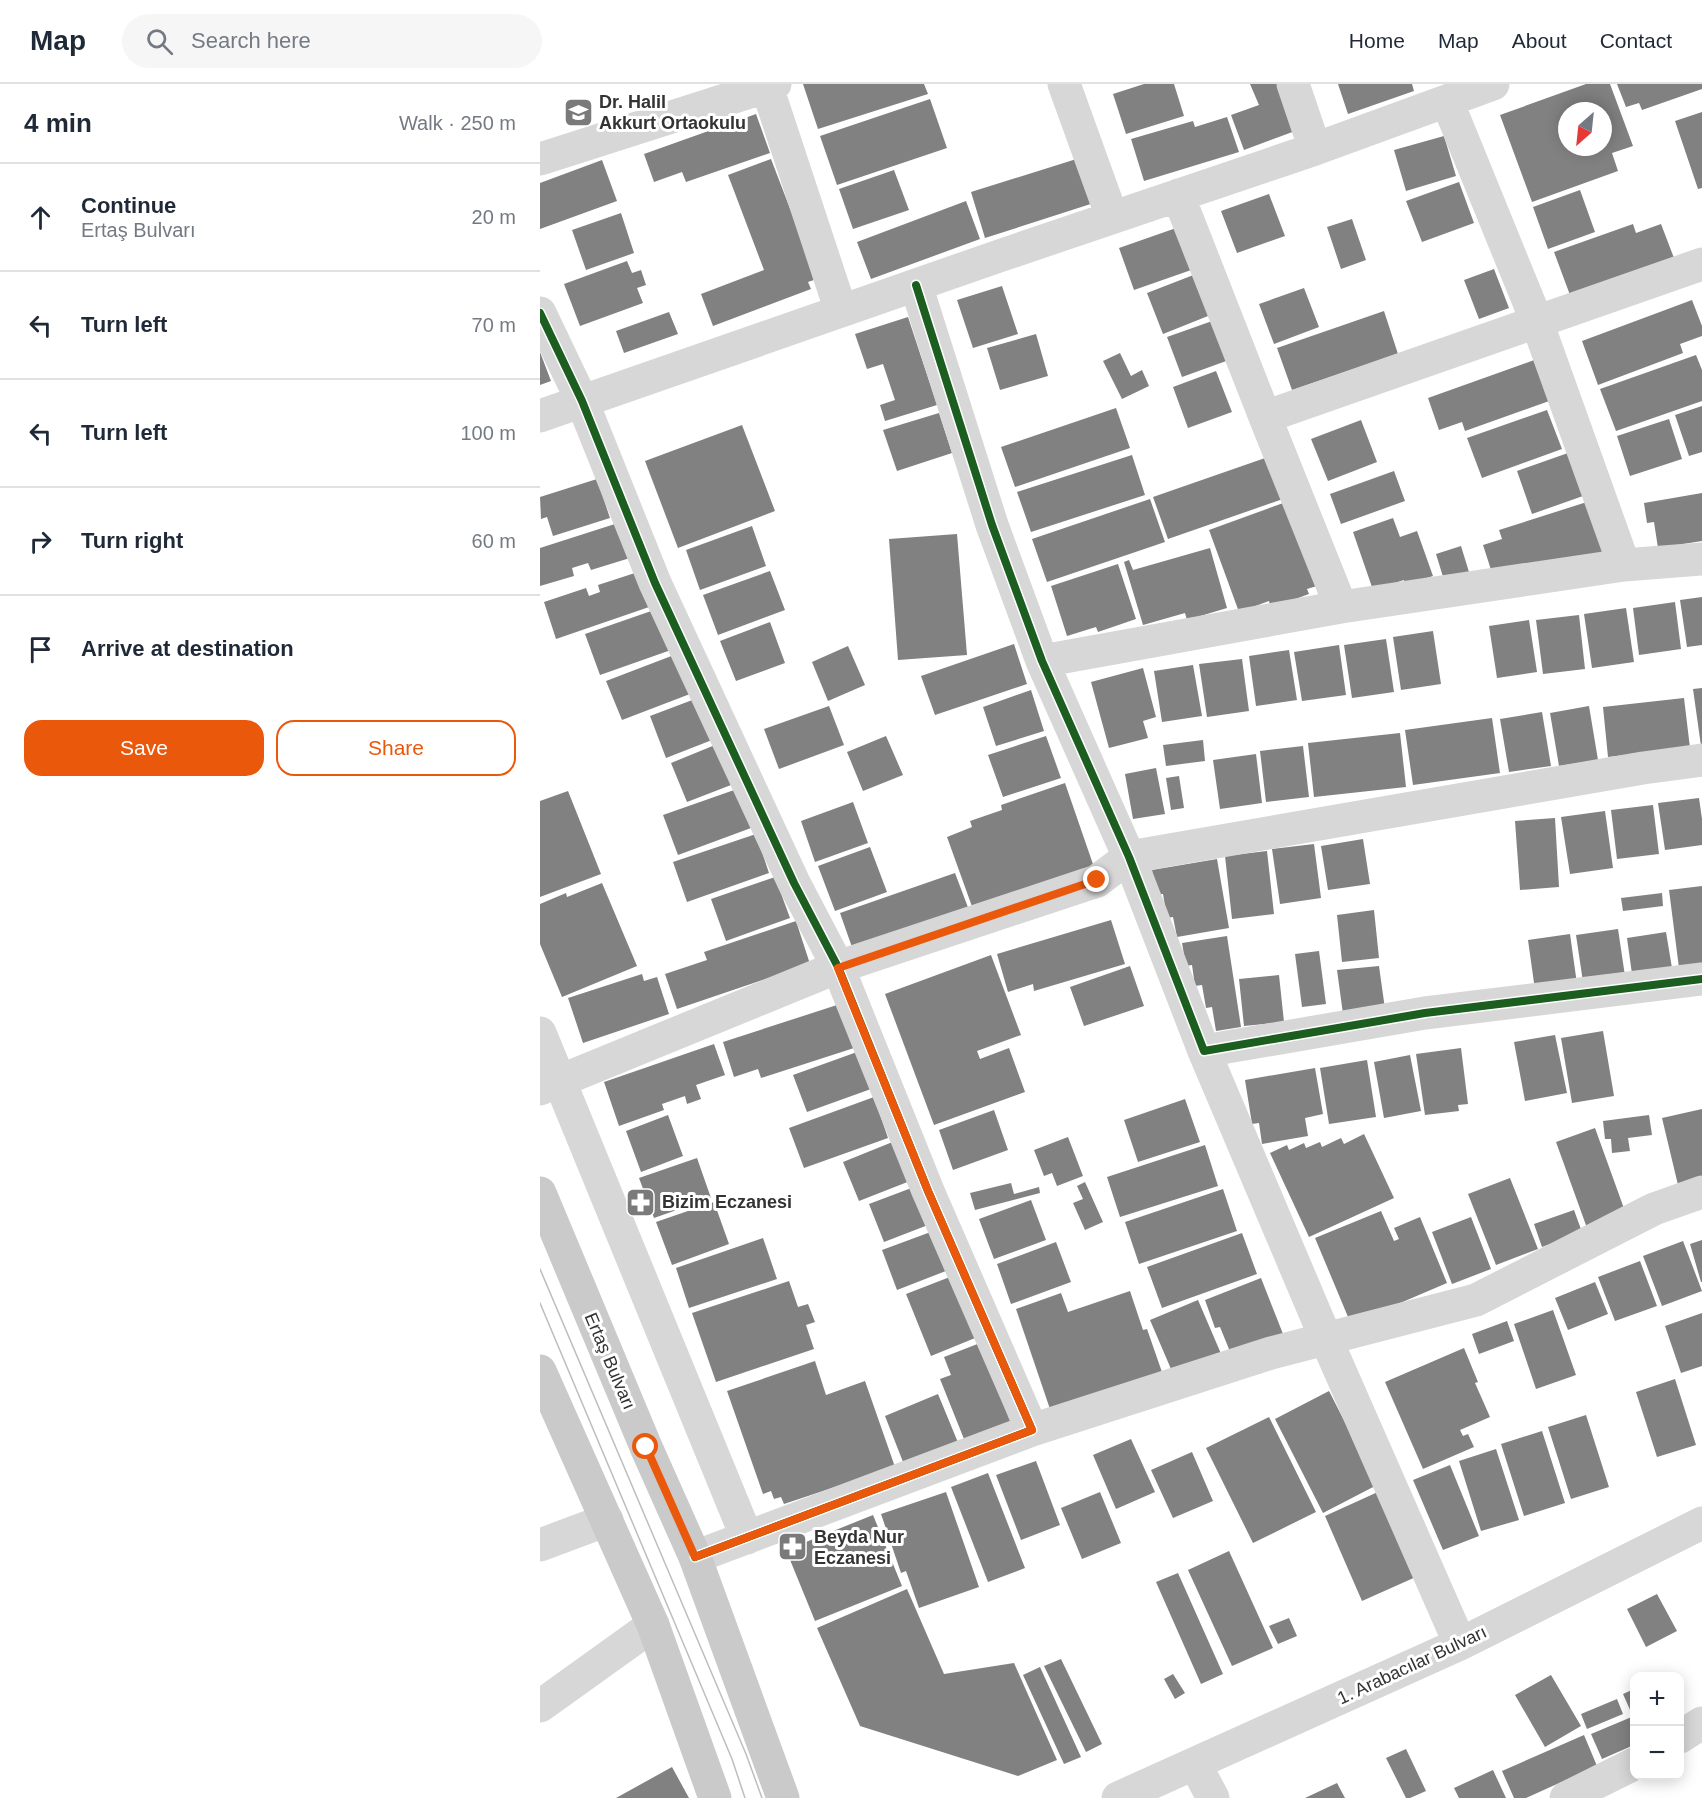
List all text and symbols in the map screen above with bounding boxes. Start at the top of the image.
search box [122,14,542,68]
text: Map [30,25,86,56]
icon: search [143,25,176,58]
text: Search here [191,28,311,53]
text: Home [1349,29,1405,52]
text: Map [1438,29,1479,52]
text: About [1512,29,1567,52]
text: Contact [1600,29,1672,52]
place label: Dr. Halil Akkurt Ortaokulu [599,92,746,133]
school or university icon: Dr. Halil Akkurt Ortaokulu [562,96,594,128]
north arrow [1558,102,1612,156]
text: 4 min [24,108,92,138]
text: Walk · 250 m [399,112,516,134]
text: Continue [81,193,176,218]
icon: ahead [24,201,57,234]
text: 20 m [472,206,516,228]
text: Ertaş Bulvarı [81,219,195,241]
icon: left [24,309,57,342]
text: Turn left [81,312,167,337]
text: 70 m [472,314,516,336]
icon: left [24,417,57,450]
text: Turn left [81,420,167,445]
text: 100 m [460,422,516,444]
icon: right [24,525,57,558]
text: Turn right [81,528,183,553]
text: 60 m [472,530,516,552]
icon: arrive [24,633,57,666]
text: Arrive at destination [81,636,294,661]
button: Save [24,720,264,776]
button: Share [276,720,516,776]
route end [1083,866,1109,892]
pharmacy icon: Bizim Eczanesi [625,1186,657,1218]
place label: Bizim Eczanesi [662,1192,792,1212]
street label: Ertaş Bulvarı [581,1310,639,1412]
route start [632,1433,658,1459]
place label: Beyda Nur Eczanesi [814,1527,904,1568]
pharmacy icon: Beyda Nur Eczanesi [777,1531,809,1563]
street label: 1. Arabacılar Bulvarı [1334,1622,1490,1708]
map controls [1630,1672,1684,1780]
button: + [1630,1672,1684,1726]
button: − [1630,1726,1684,1780]

